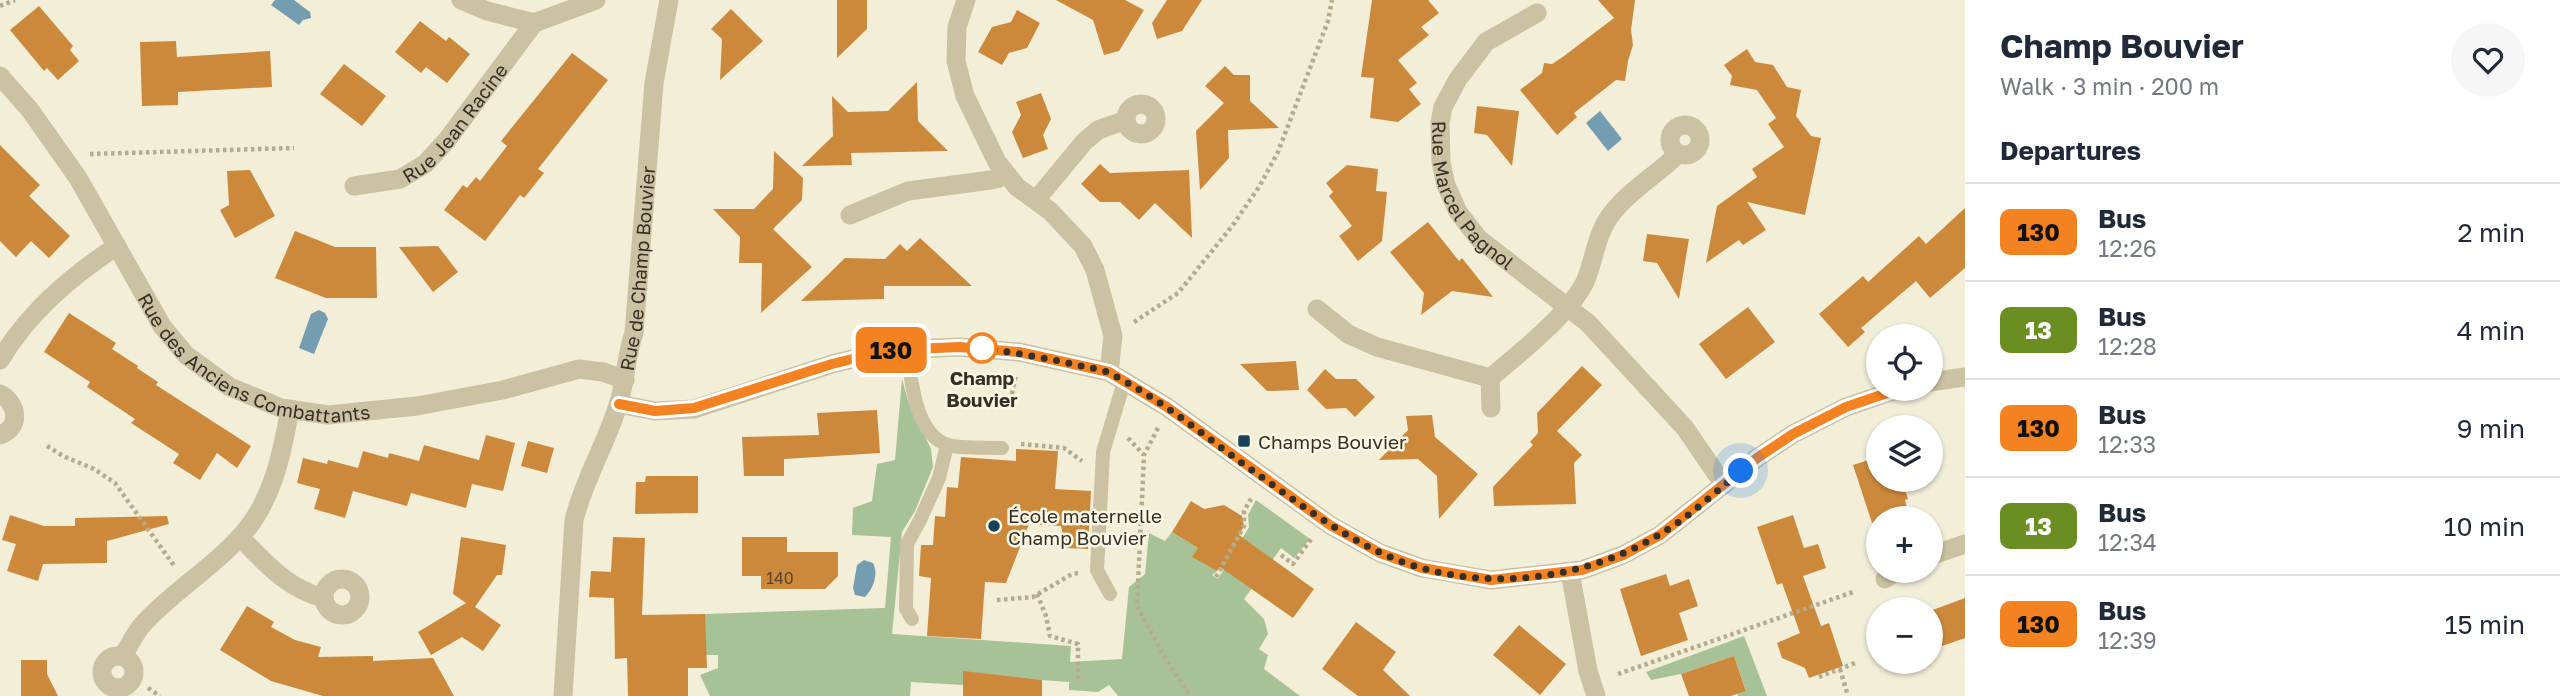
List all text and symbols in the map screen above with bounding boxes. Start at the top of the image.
button: heart [2451,23,2525,97]
text: Champ Bouvier [2000,26,2244,65]
street label: Rue Jean Racine [398,59,512,187]
text: Walk · 3 min · 200 m [2000,72,2219,100]
street label: Rue Marcel Pagnol [1428,120,1519,274]
text: Departures [2000,135,2141,166]
street label: Rue de Champ Bouvier [614,165,659,372]
text: Bus [2098,203,2146,234]
text: 130 [2017,217,2060,246]
text: 2 min [2457,217,2525,248]
text: 12:26 [2098,234,2157,262]
street label: Rue des Anciens Combattants [134,289,371,427]
text: Bus [2098,301,2146,332]
text: 13 [2025,315,2052,344]
text: 4 min [2457,315,2525,346]
map controls [1866,324,1943,674]
button: locate [1866,324,1943,401]
line badge: 130 [851,327,931,373]
text: 12:28 [2098,332,2157,360]
marker: Champ Bouvier [967,333,997,363]
text: 130 [870,335,912,364]
place label: Champ Bouvier [946,366,1018,411]
text: Bus [2098,399,2146,430]
text: 130 [2017,413,2060,442]
text: 9 min [2457,413,2525,444]
button: layers [1866,415,1943,492]
place label: Champs Bouvier [1258,430,1407,453]
text: 12:33 [2098,430,2156,458]
marker: Champs Bouvier [1236,433,1252,449]
your location [1723,453,1758,488]
text: Bus [2098,497,2146,528]
place label: École maternelle Champ Bouvier [1008,504,1162,549]
button: + [1866,506,1943,583]
text: 13 [2025,511,2052,540]
text: 10 min [2444,511,2525,542]
marker: École maternelle Champ Bouvier [986,518,1002,534]
text: 12:34 [2098,528,2157,556]
house number: 140 [766,568,794,588]
text: Bus [2098,595,2146,626]
button: − [1866,597,1943,674]
text: 130 [2017,609,2060,638]
text: 15 min [2445,609,2525,640]
text: 12:39 [2098,626,2157,654]

